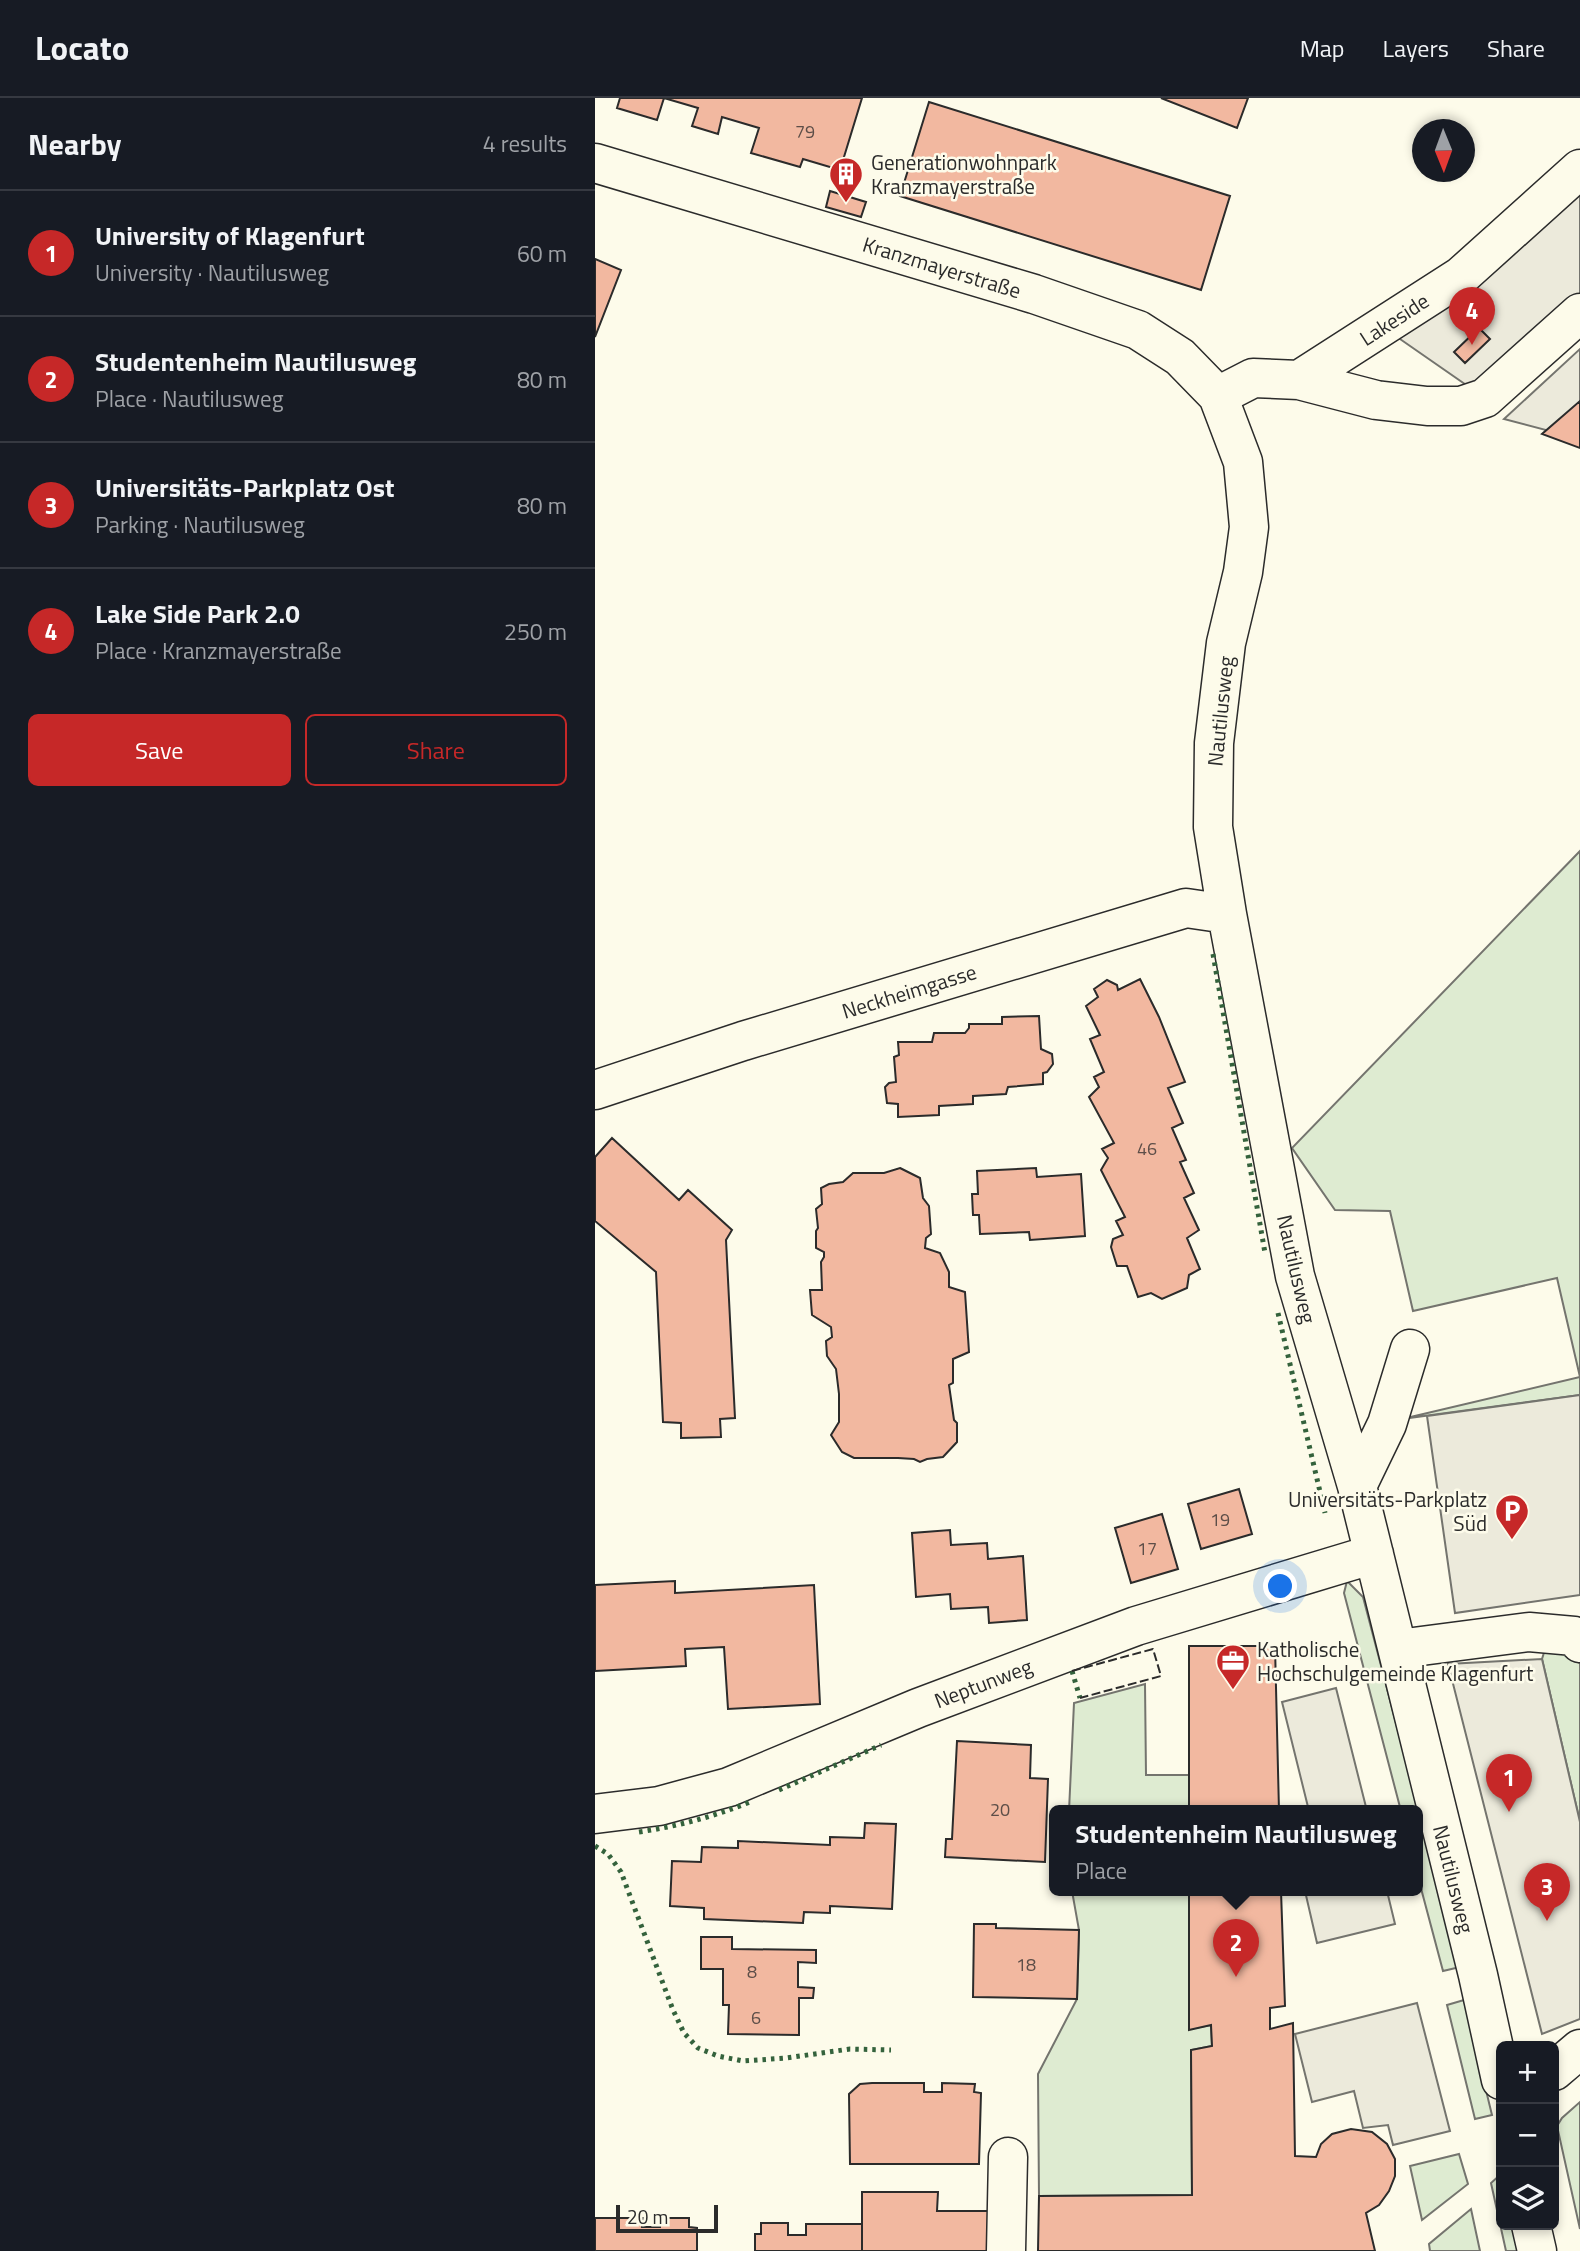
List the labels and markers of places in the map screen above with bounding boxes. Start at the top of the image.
place label: Generationwohnpark Kranzmayerstraße [871,146,1057,202]
building icon: Generationwohnpark Kranzmayerstraße [827,155,865,204]
pin: 4 [1449,287,1495,345]
place label: Universitäts-Parkplatz Süd [1288,1483,1487,1539]
parking icon: Universitäts-Parkplatz Süd [1493,1492,1531,1541]
place label: Katholische Hochschulgemeinde Klagenfurt [1257,1633,1534,1689]
office icon: Katholische Hochschulgemeinde Klagenfurt [1214,1642,1252,1691]
pin: 1 [1486,1754,1532,1812]
pin: 3 [1524,1863,1570,1921]
pin: 2 [1213,1919,1259,1977]

